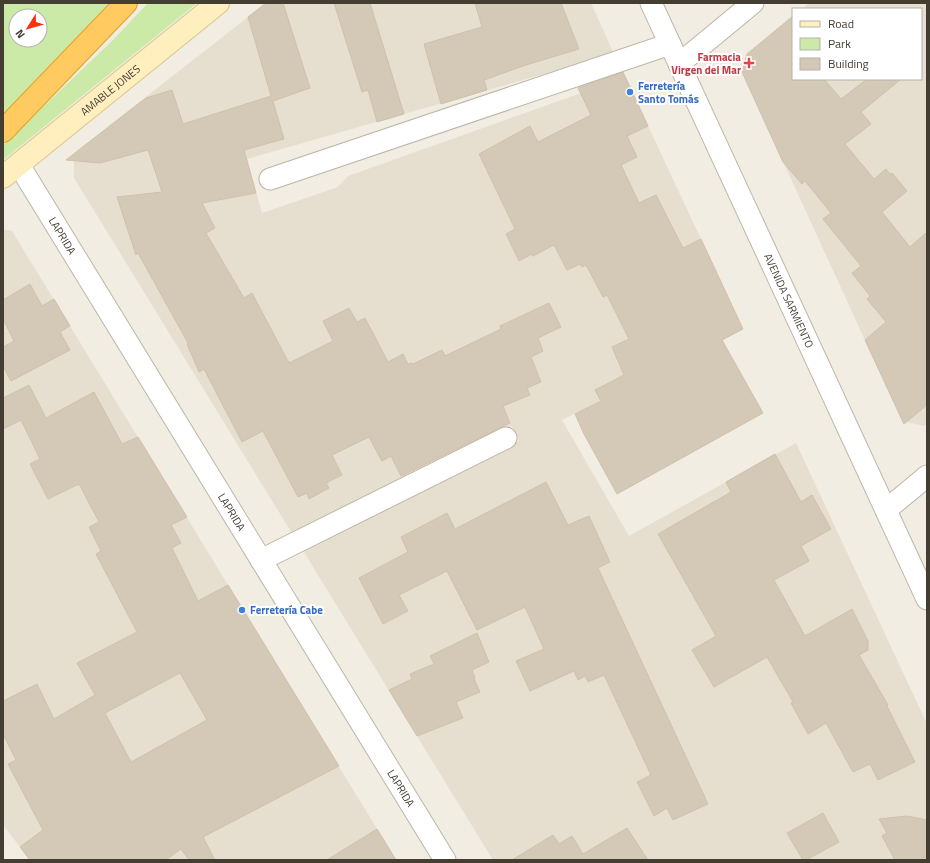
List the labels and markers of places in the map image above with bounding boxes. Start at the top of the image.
place label: Farmacia Virgen del Mar [671,49,741,78]
marker: Farmacia Virgen del Mar [744,58,754,68]
place label: Ferretería Santo Tomás [638,78,699,107]
marker: Ferretería Santo Tomás [625,87,635,97]
place label: Ferretería Cabe [250,602,323,618]
marker: Ferretería Cabe [237,605,247,615]

